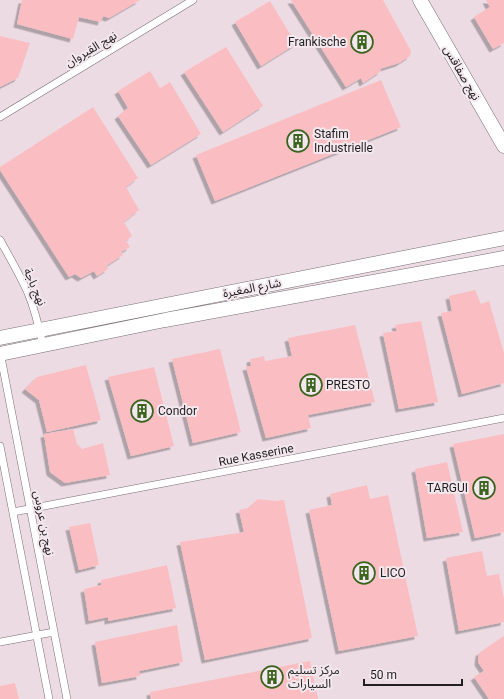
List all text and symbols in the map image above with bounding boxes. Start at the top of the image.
street label: نهج القيروان [63,28,120,72]
building icon: Frankische [349,29,375,55]
place label: Frankische [288,35,346,49]
street label: نهج صفاقس [439,43,483,104]
place label: Stafim Industrielle [314,127,373,155]
building icon: Stafim Industrielle [285,128,311,154]
street label: نهج باجة [19,266,49,309]
street label: شارع المغيرة [222,275,283,302]
building icon: PRESTO [298,372,324,398]
place label: PRESTO [326,378,370,392]
building icon: Condor [129,398,155,424]
place label: Condor [158,404,197,418]
street label: Rue Kasserine [217,441,295,469]
building icon: TARGUI [471,475,497,501]
place label: TARGUI [427,481,468,495]
street label: نهج بن عروس [29,489,57,557]
building icon: LICO [351,560,377,586]
place label: LICO [380,566,406,580]
scale bar [364,661,462,687]
place label: مركز تسليم السيارات [288,663,340,691]
building icon: مركز تسليم السيارات [259,664,285,690]
text: 50 m [370,668,397,682]

